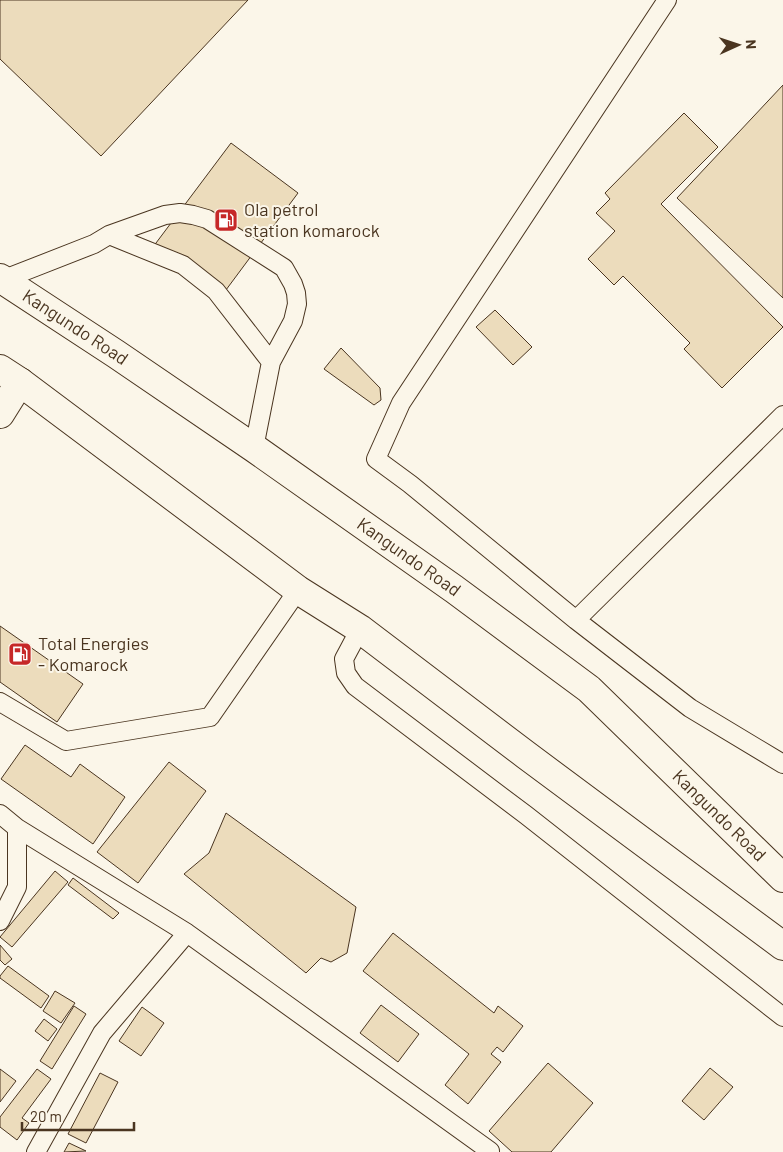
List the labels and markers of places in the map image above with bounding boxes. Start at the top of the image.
place label: Ola petrol station komarock [244,198,380,241]
fuel station icon: Ola petrol station komarock [213,207,239,233]
place label: Total Energies - Komarock [38,632,149,675]
fuel station icon: Total Energies - Komarock [7,641,33,667]

